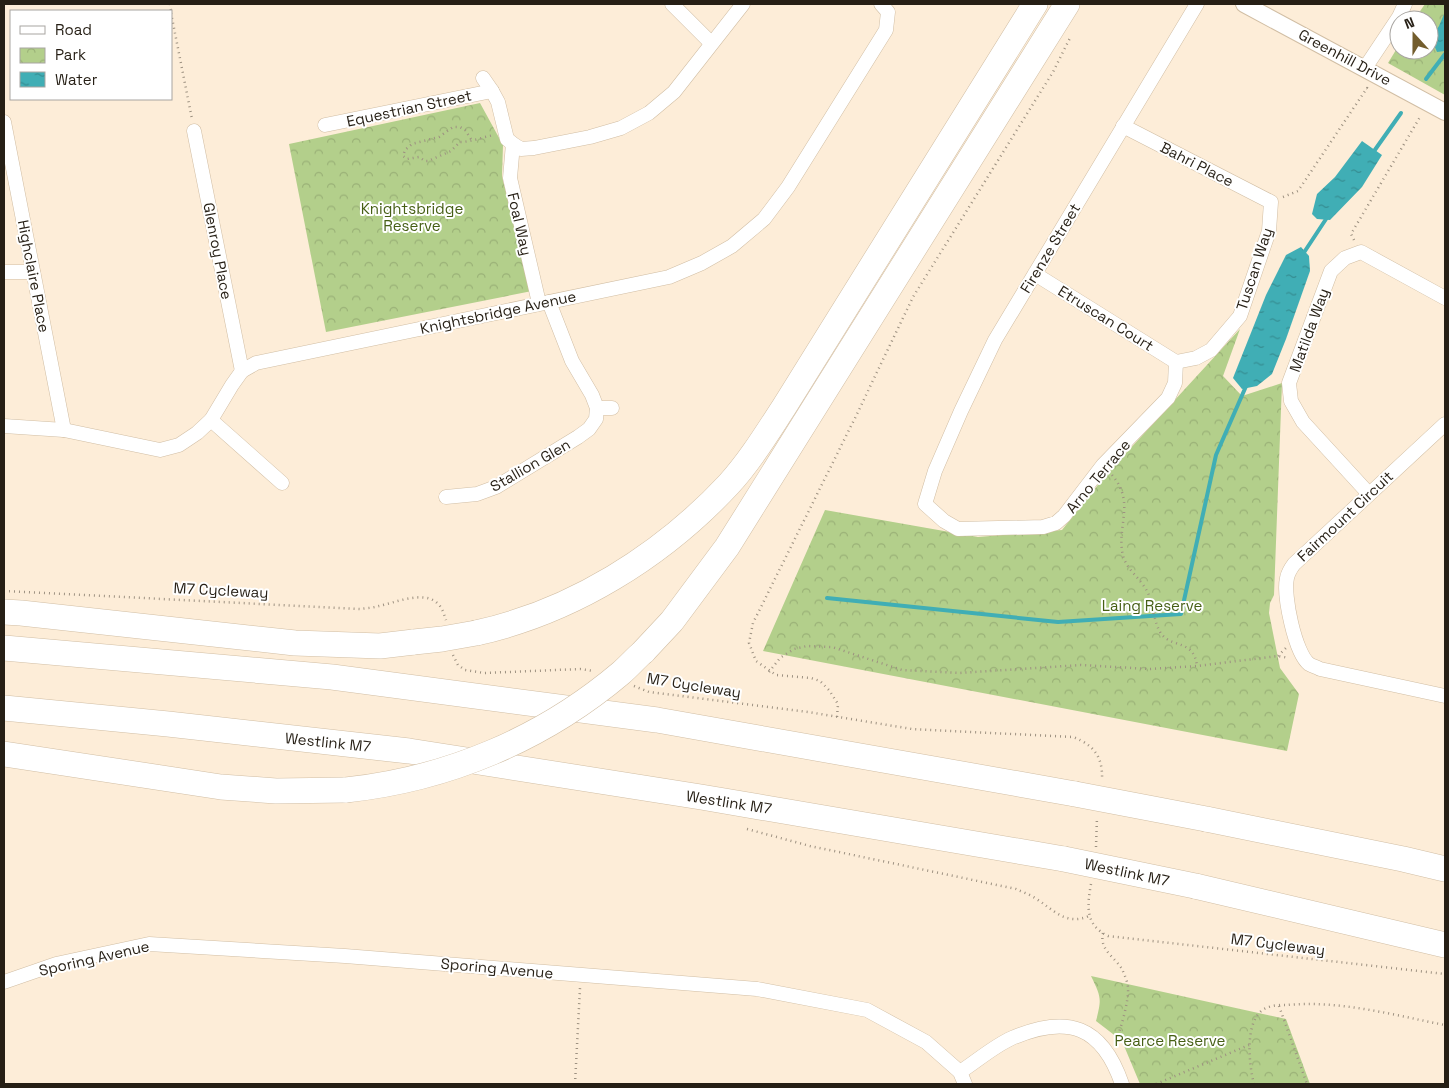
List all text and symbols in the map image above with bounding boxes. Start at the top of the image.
legend [10,10,172,100]
north arrow [1389,10,1439,60]
text: N [1402,13,1417,33]
text: Road [55,20,92,39]
street label: Greenhill Drive [1295,25,1395,89]
text: Park [55,45,86,64]
text: Water [55,70,98,89]
street label: Equestrian Street [345,85,473,131]
street label: Bahri Place [1157,137,1237,191]
street label: Foal Way [504,191,536,257]
park label: Knightsbridge Reserve [361,199,463,235]
street label: Firenze Street [1016,200,1084,296]
street label: Glenroy Place [199,201,237,301]
street label: Highclaire Place [14,218,54,334]
street label: Tuscan Way [1232,225,1276,313]
street label: Etruscan Court [1055,281,1157,355]
street label: Matilda Way [1285,285,1333,375]
street label: Knightsbridge Avenue [418,286,578,338]
street label: Stallion Glen [486,434,574,496]
street label: Arno Terrace [1062,435,1134,517]
street label: Fairmount Circuit [1293,467,1397,565]
street label: M7 Cycleway [173,578,269,602]
park label: Laing Reserve [1102,596,1202,615]
street label: M7 Cycleway [646,668,742,702]
street label: Westlink M7 [284,728,372,756]
street label: Westlink M7 [685,786,773,818]
street label: Westlink M7 [1083,854,1171,890]
street label: M7 Cycleway [1230,929,1326,959]
street label: Sporing Avenue [37,936,151,980]
street label: Sporing Avenue [440,954,554,982]
park label: Pearce Reserve [1115,1031,1226,1050]

